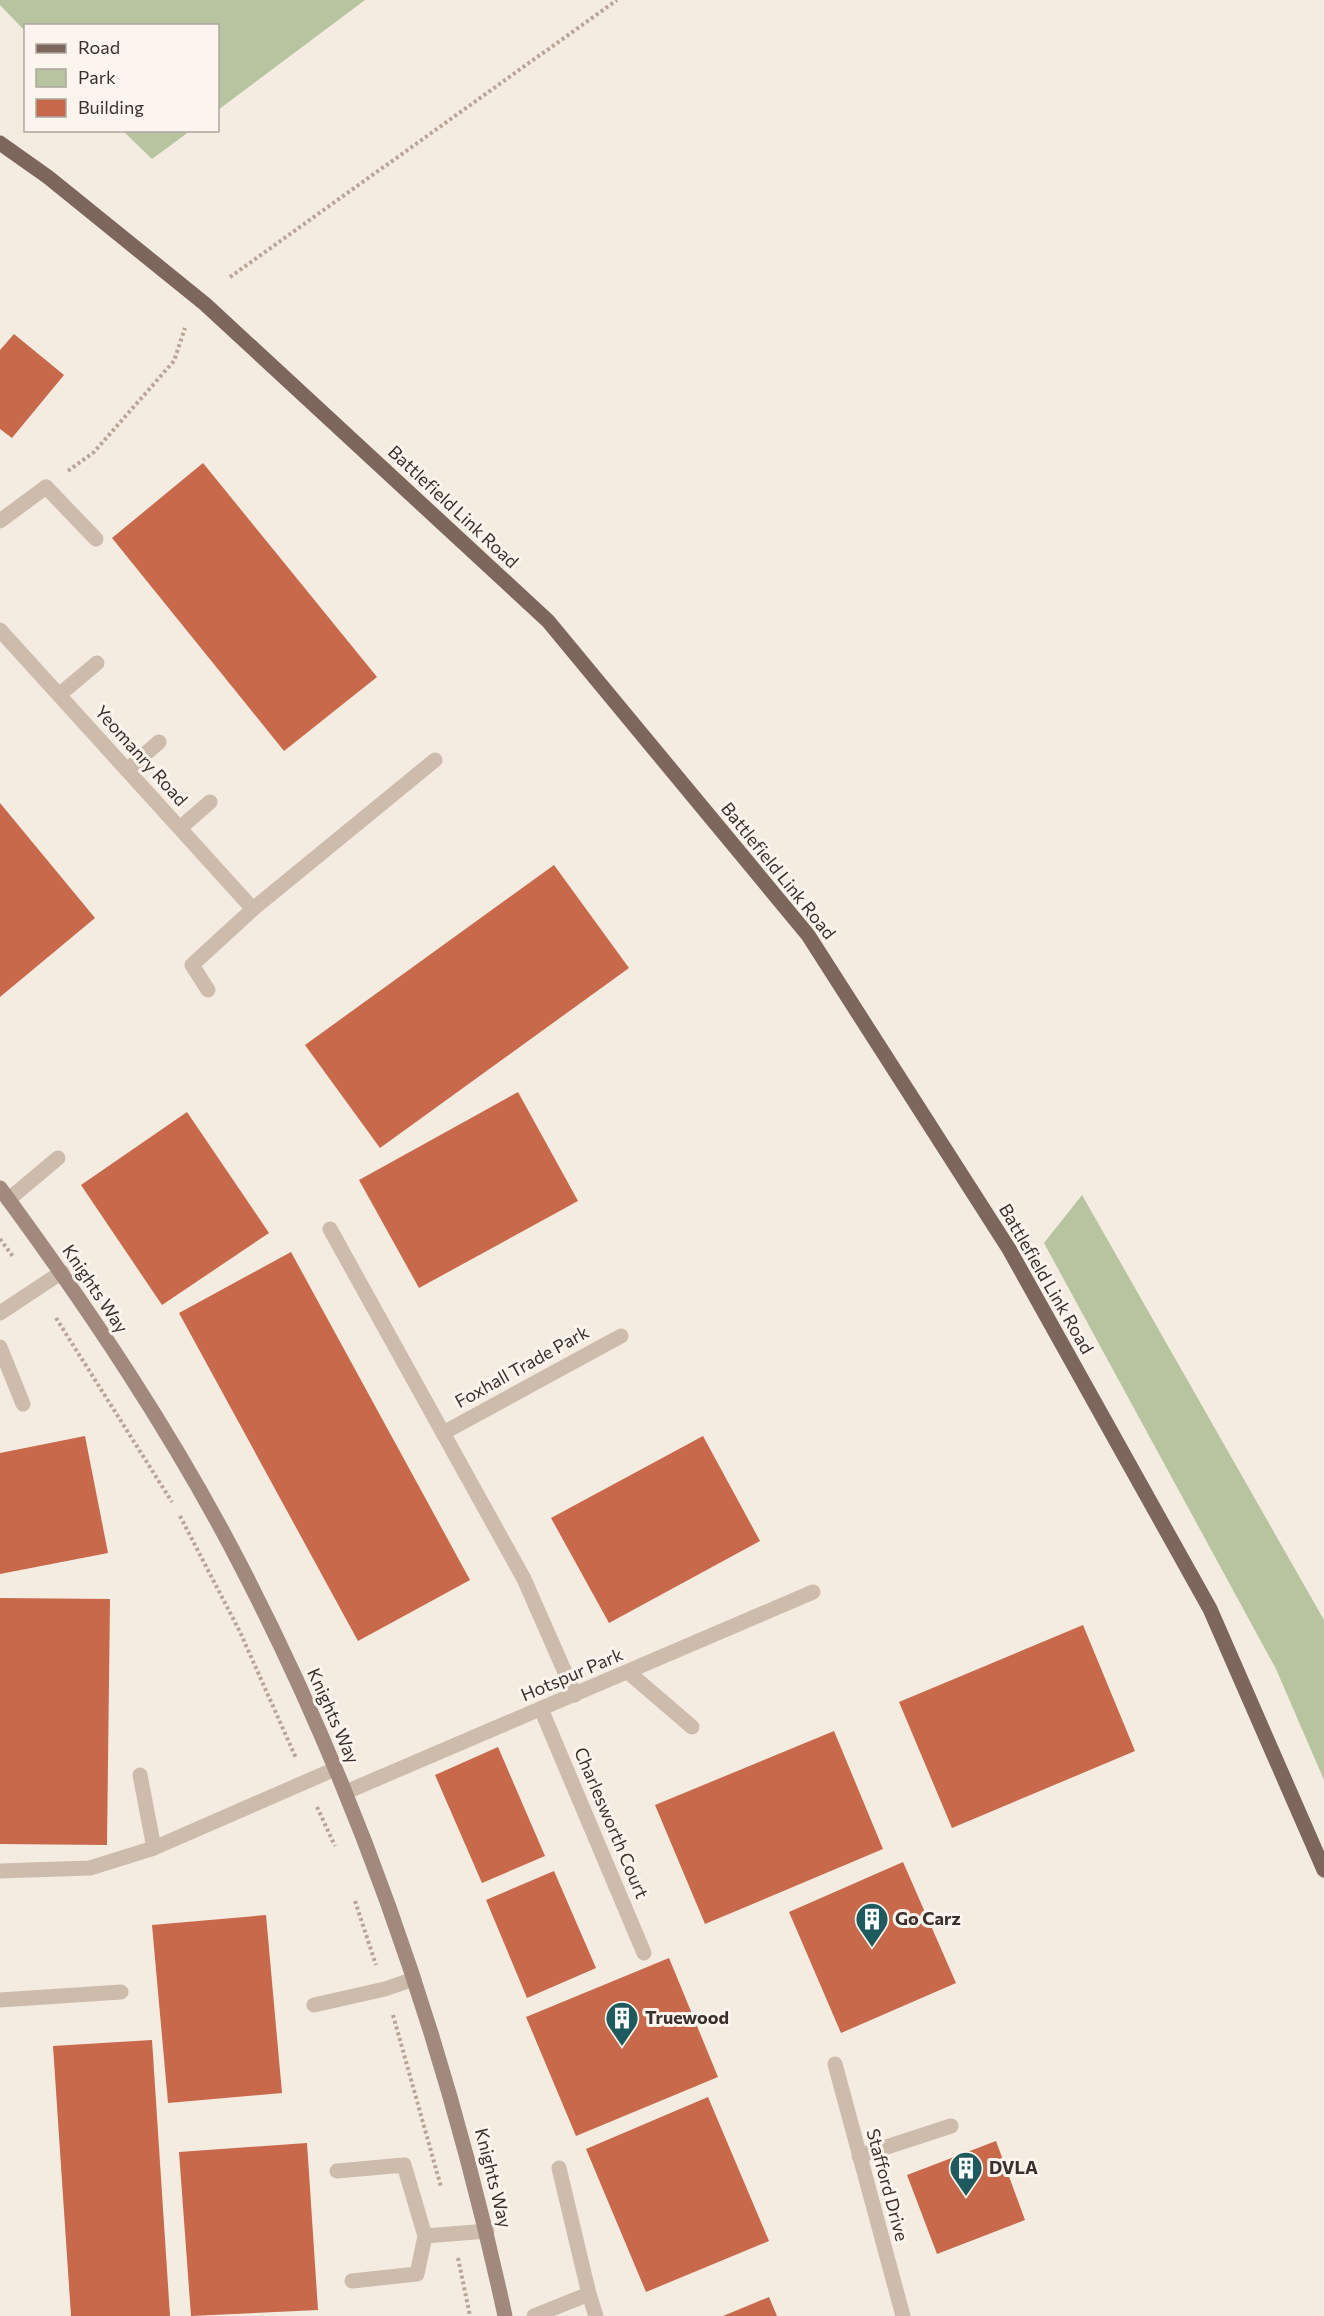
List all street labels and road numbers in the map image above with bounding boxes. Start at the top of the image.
street label: Battlefield Link Road [384,440,523,572]
street label: Yeomanry Road [91,701,193,810]
street label: Battlefield Link Road [717,797,841,943]
street label: Battlefield Link Road [995,1199,1099,1358]
street label: Knights Way [58,1240,133,1337]
street label: Foxhall Trade Park [451,1320,592,1412]
street label: Hotspur Park [517,1643,626,1705]
street label: Knights Way [303,1665,365,1767]
street label: Charlesworth Court [570,1744,654,1902]
street label: Knights Way [471,2126,517,2230]
street label: Stafford Drive [862,2126,914,2243]

